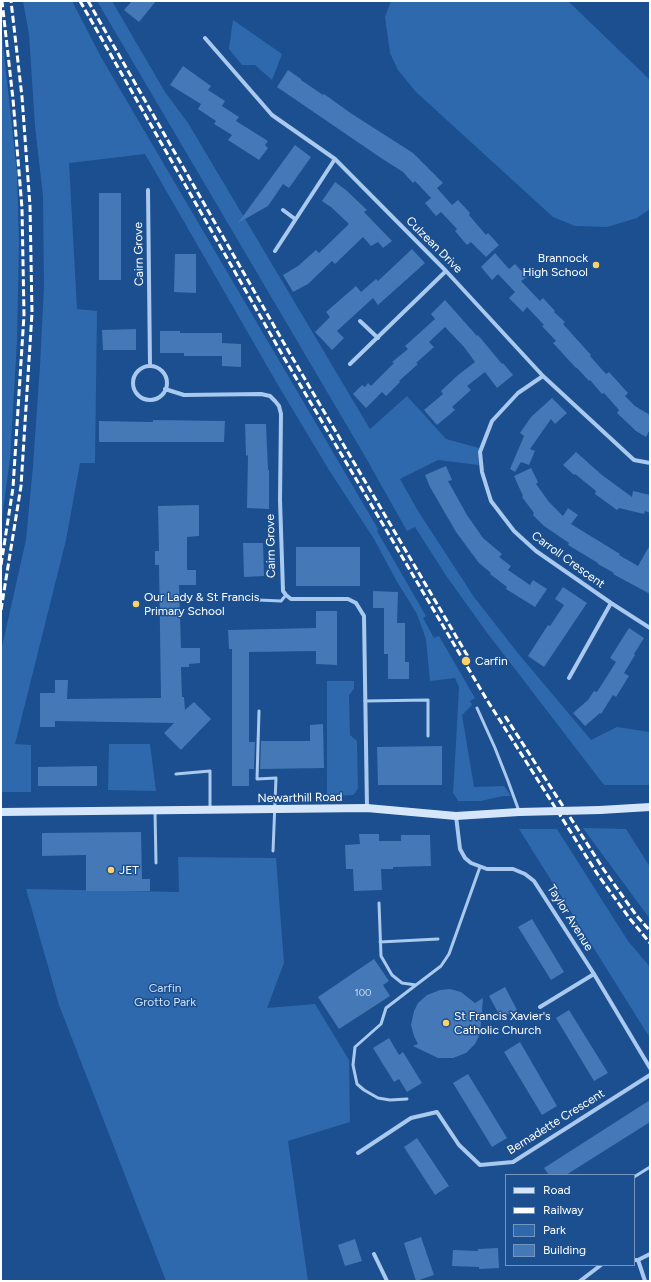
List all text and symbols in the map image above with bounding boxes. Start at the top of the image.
street label: Culzean Drive [403,214,465,276]
street label: Cairn Grove [131,222,147,286]
place label: Brannock High School [522,251,588,279]
marker: Brannock High School [591,260,601,270]
street label: Cairn Grove [263,514,279,578]
street label: Carroll Crescent [528,529,608,591]
place label: Our Lady & St Francis Primary School [144,590,259,618]
marker: Our Lady & St Francis Primary School [131,599,141,609]
place label: Carfin [475,654,508,668]
marker: Carfin [460,655,472,667]
street label: Newarthill Road [257,790,343,806]
place label: JET [119,863,139,877]
marker: JET [106,865,116,875]
street label: Taylor Avenue [544,882,596,954]
park label: Carfin Grotto Park [134,981,196,1009]
house number: 100 [355,987,371,999]
place label: St Francis Xavier's Catholic Church [454,1009,551,1037]
marker: St Francis Xavier's Catholic Church [441,1018,451,1028]
street label: Bernadette Crescent [505,1086,607,1158]
legend [505,1174,635,1266]
text: Road [543,1183,571,1197]
text: Railway [543,1203,584,1217]
text: Park [543,1223,566,1237]
text: Building [543,1243,586,1257]

